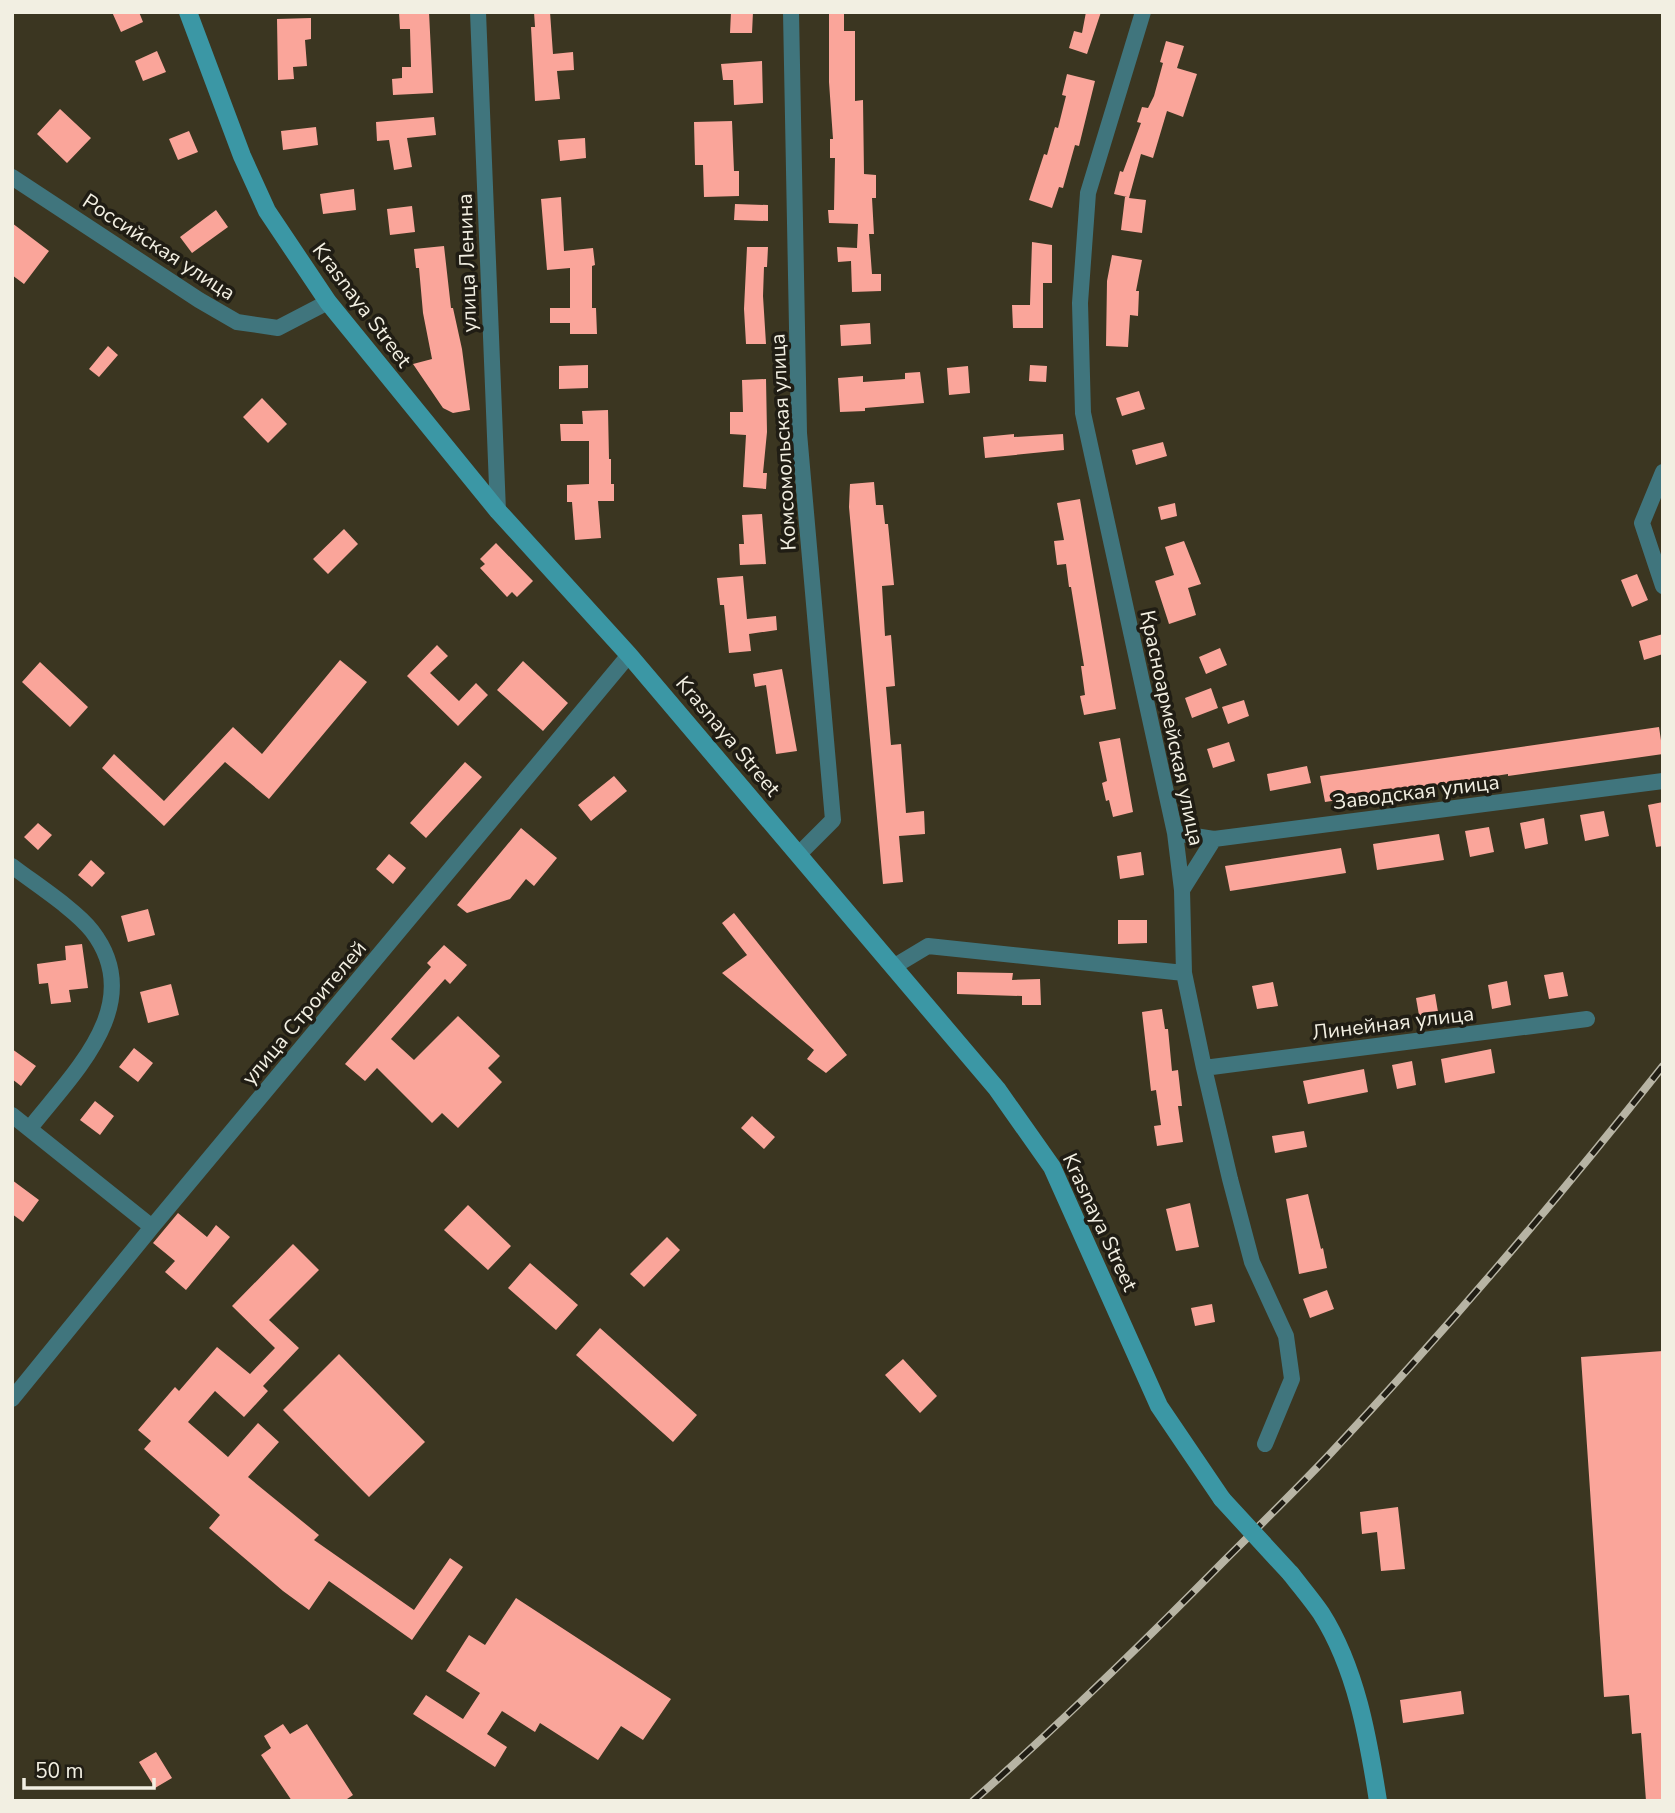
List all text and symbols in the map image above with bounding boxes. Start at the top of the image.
street label: Российская улица [77,187,241,307]
street label: улица Ленина [451,193,483,333]
street label: Krasnaya Street [306,237,418,373]
street label: Комсомольская улица [763,333,803,551]
street label: Красноармейская улица [1133,608,1211,848]
street label: Krasnaya Street [669,670,787,803]
street label: Заводская улица [1331,768,1501,816]
street label: улица Строителей [235,935,373,1091]
street label: Линейная улица [1311,999,1475,1047]
street label: Krasnaya Street [1056,1148,1144,1296]
scale bar [24,1746,154,1790]
text: 50 m [35,1757,84,1785]

